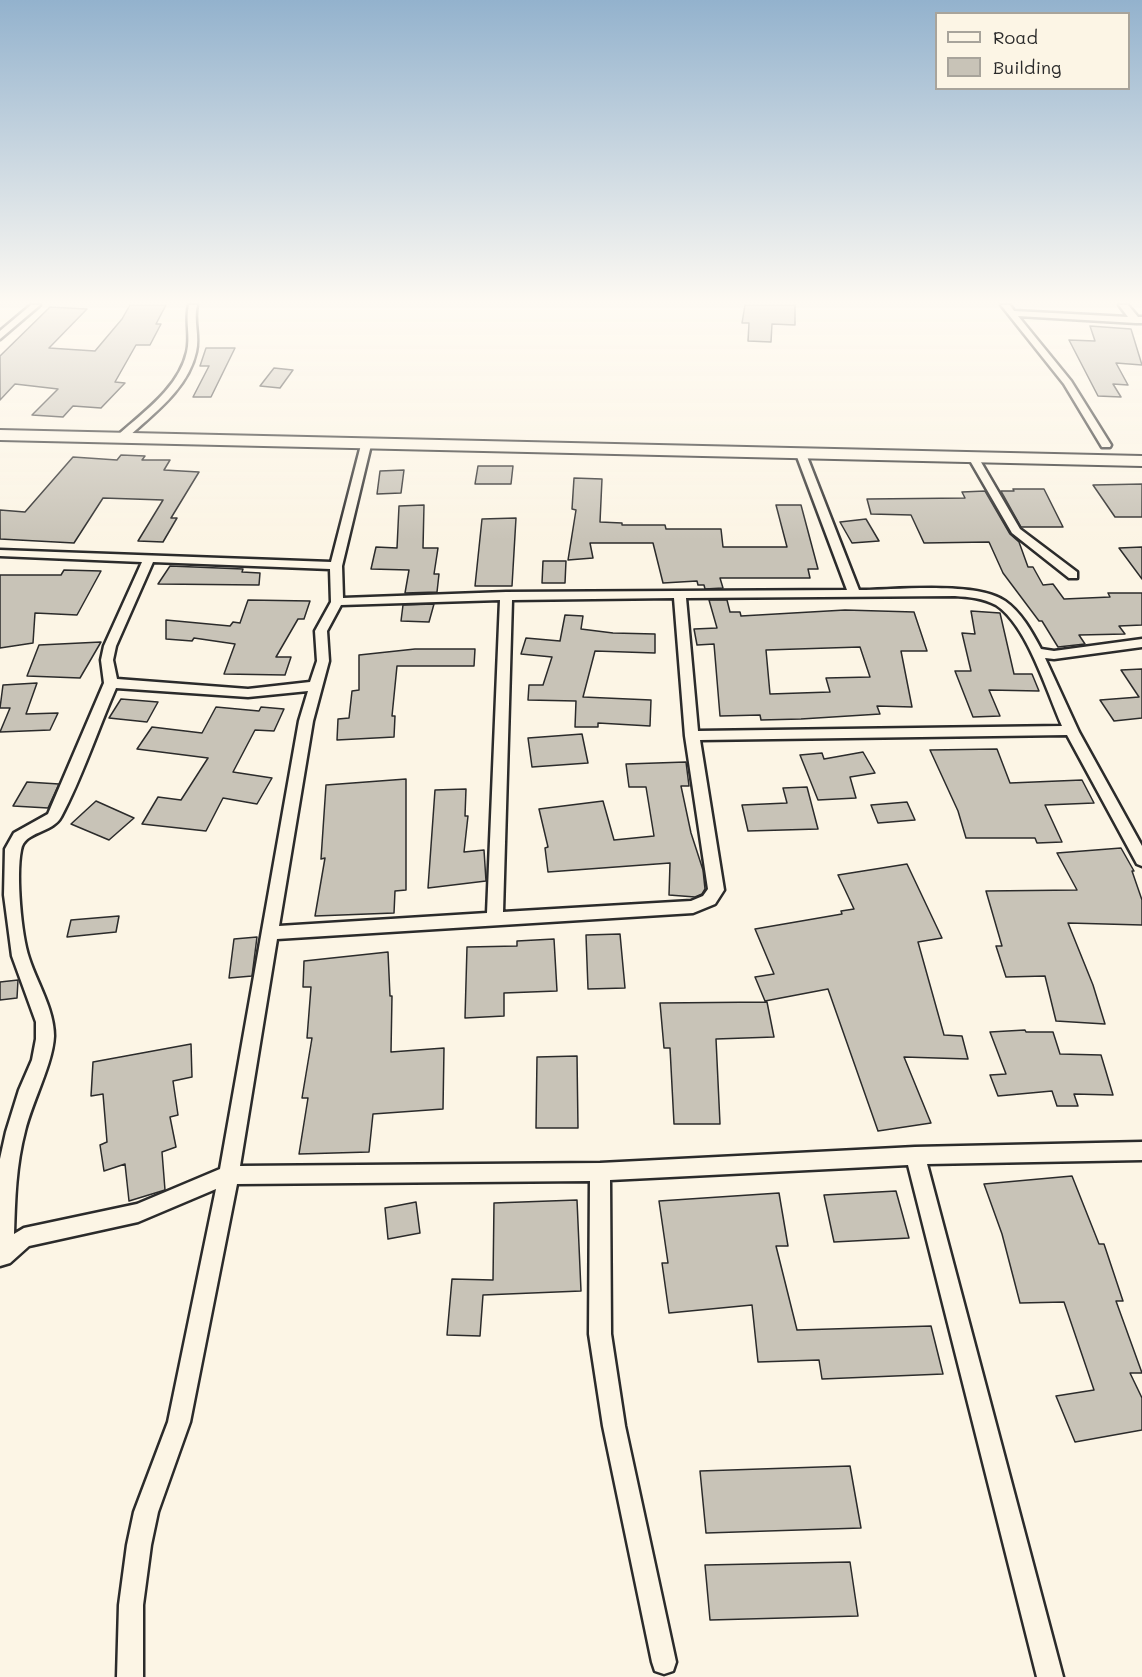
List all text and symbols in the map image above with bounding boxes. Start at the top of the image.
legend [935,12,1130,90]
text: Road [993,25,1038,49]
text: Building [993,55,1061,79]

